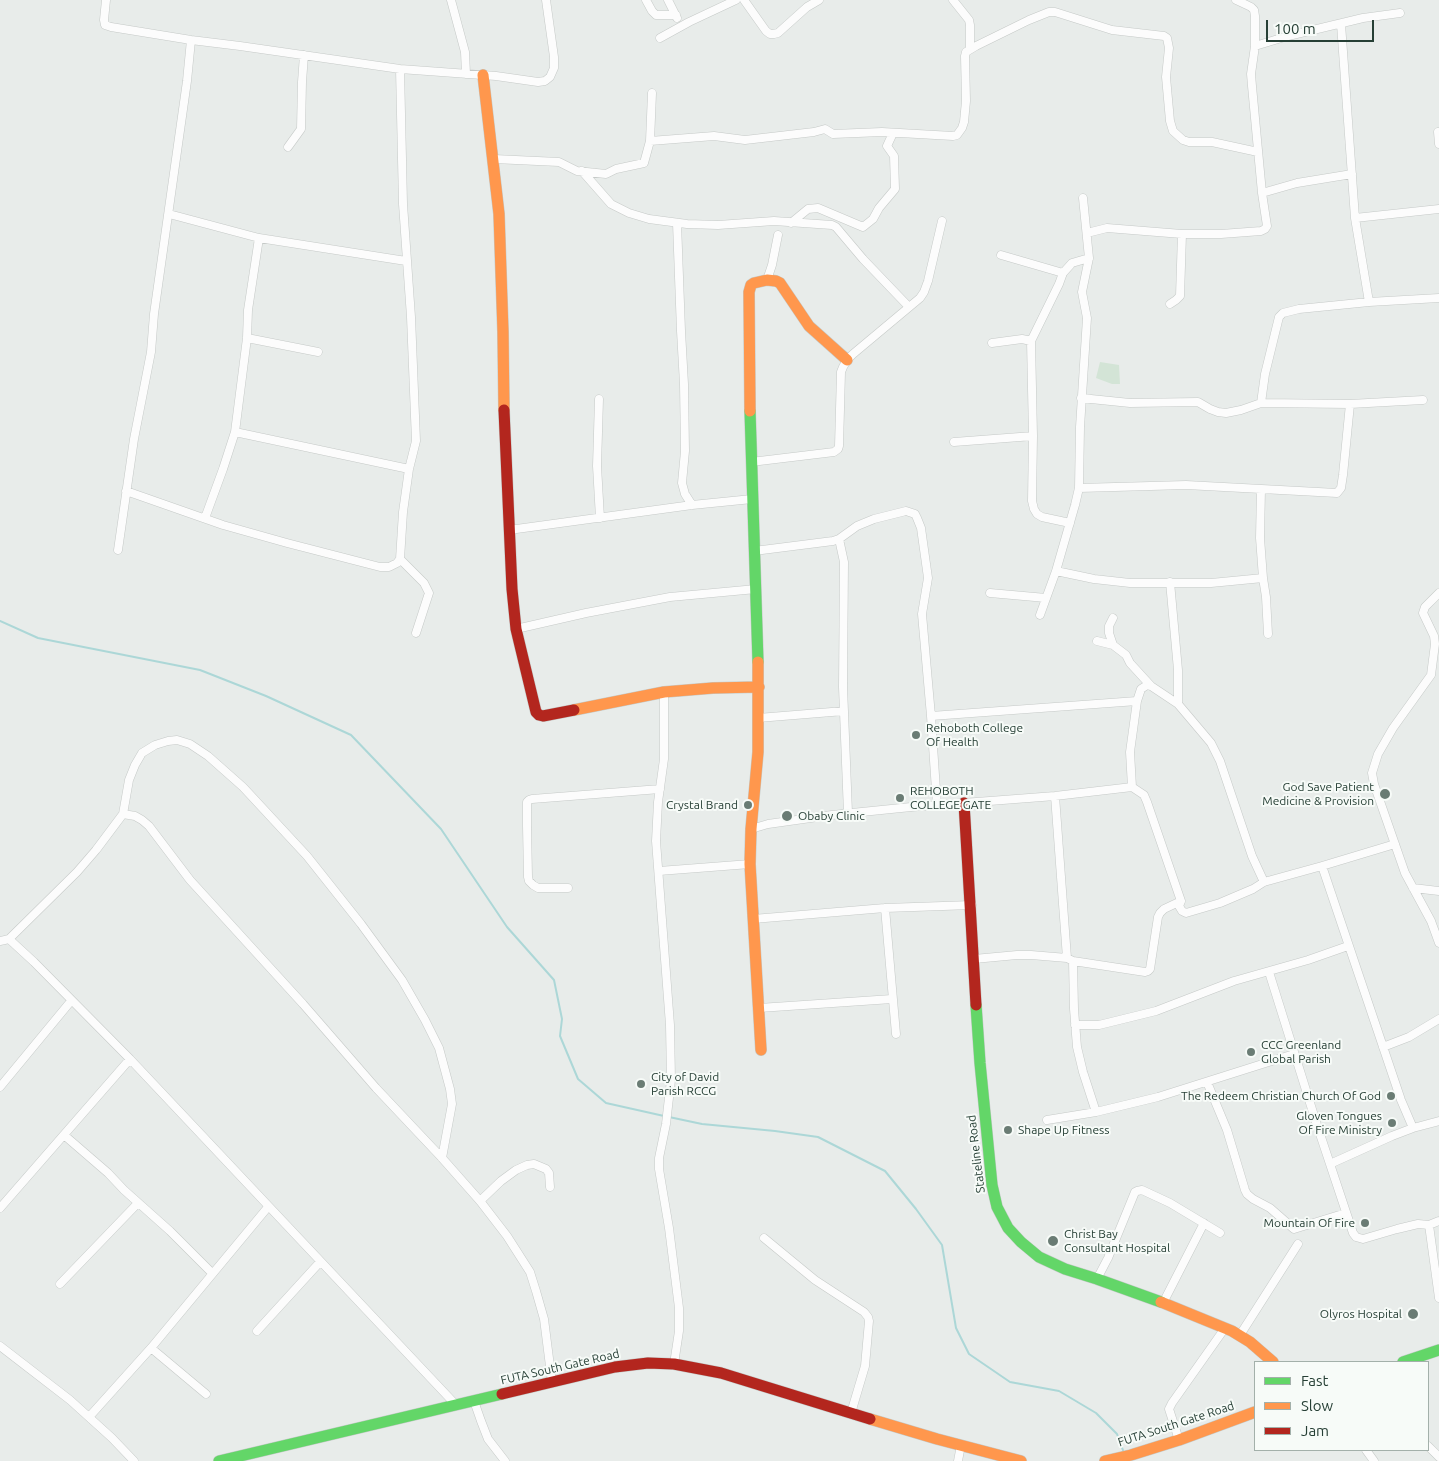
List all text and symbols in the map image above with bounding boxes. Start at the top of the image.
scale bar [1269,10,1376,42]
text: 100 m [1274,20,1316,37]
place label: Rehoboth College Of Health [926,721,1023,749]
marker: Rehoboth College Of Health [910,729,922,741]
place label: God Save Patient Medicine & Provision [1262,780,1374,808]
place label: REHOBOTH COLLEGE GATE [910,784,991,812]
marker: God Save Patient Medicine & Provision [1378,787,1392,801]
marker: REHOBOTH COLLEGE GATE [894,792,906,804]
place label: Crystal Brand [666,798,738,812]
marker: Crystal Brand [742,799,754,811]
marker: Obaby Clinic [780,809,794,823]
place label: Obaby Clinic [798,809,865,823]
place label: CCC Greenland Global Parish [1261,1038,1341,1066]
marker: CCC Greenland Global Parish [1245,1046,1257,1058]
place label: City of David Parish RCCG [651,1070,719,1098]
marker: City of David Parish RCCG [635,1078,647,1090]
place label: The Redeem Christian Church Of God [1181,1089,1381,1103]
marker: The Redeem Christian Church Of God [1385,1090,1397,1102]
place label: Gloven Tongues Of Fire Ministry [1296,1109,1382,1137]
street label: Stateline Road [964,1114,988,1194]
marker: Gloven Tongues Of Fire Ministry [1386,1117,1398,1129]
place label: Shape Up Fitness [1018,1123,1109,1137]
marker: Shape Up Fitness [1002,1124,1014,1136]
place label: Mountain Of Fire [1263,1216,1355,1230]
marker: Mountain Of Fire [1359,1217,1371,1229]
place label: Christ Bay Consultant Hospital [1064,1227,1170,1255]
marker: Christ Bay Consultant Hospital [1046,1234,1060,1248]
place label: Olyros Hospital [1320,1307,1402,1321]
marker: Olyros Hospital [1406,1307,1420,1321]
street label: FUTA South Gate Road [499,1346,621,1388]
legend [1254,1361,1429,1451]
text: Fast [1301,1372,1328,1389]
text: Slow [1301,1397,1333,1414]
street label: FUTA South Gate Road [1116,1398,1236,1450]
text: Jam [1301,1422,1329,1439]

